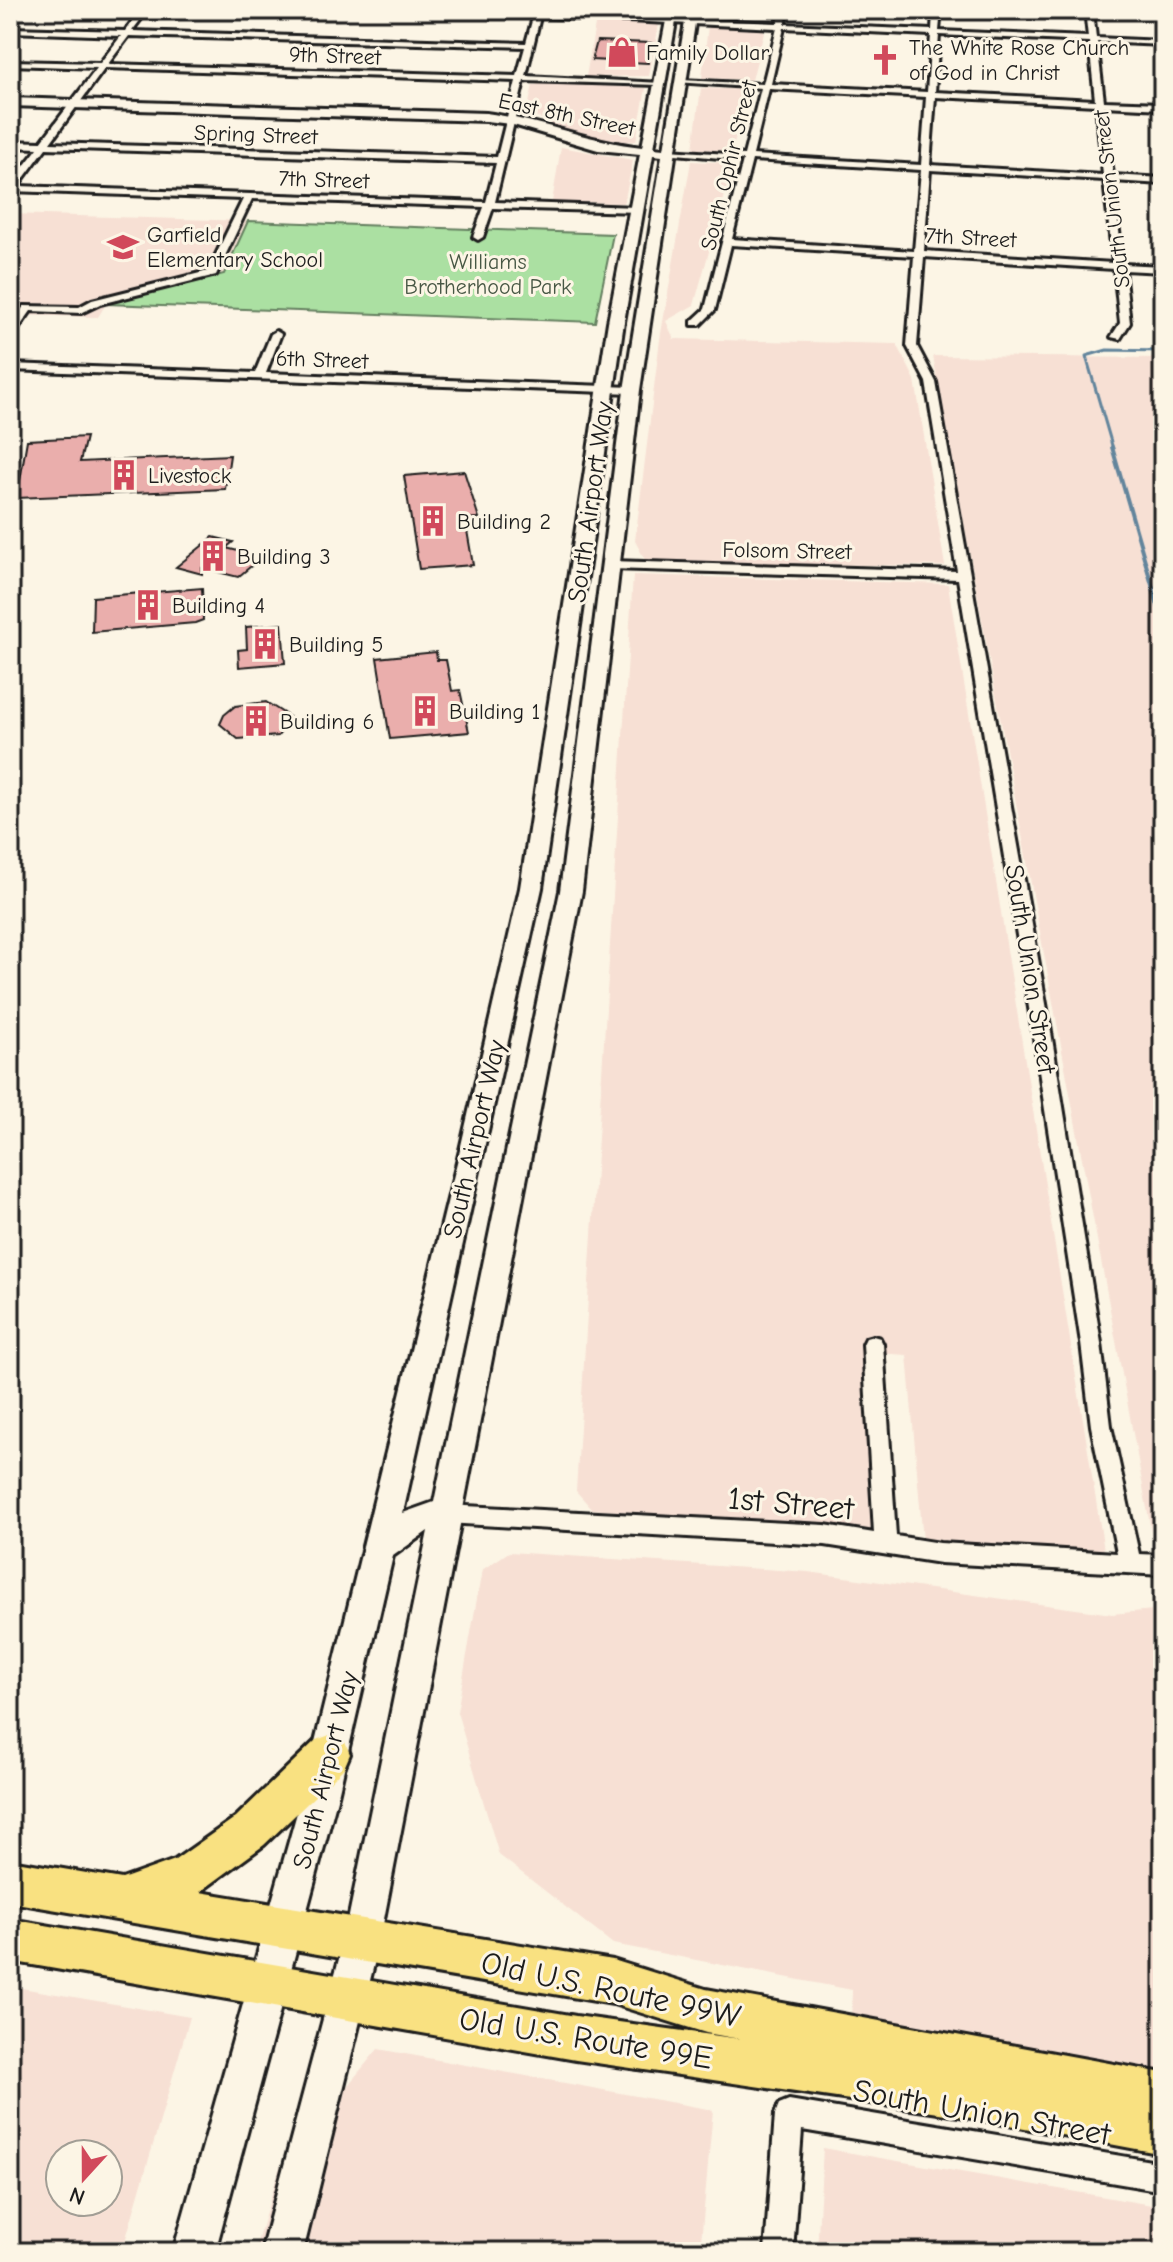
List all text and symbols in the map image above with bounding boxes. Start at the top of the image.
shop icon: Family Dollar [605,35,639,69]
place label: The White Rose Church of God in Christ [909,35,1129,86]
place label: Family Dollar [646,40,769,66]
street label: 9th Street [288,41,382,71]
church icon: The White Rose Church of God in Christ [868,43,902,77]
street label: South Ophir Street [695,77,763,253]
street label: East 8th Street [496,88,638,142]
street label: South Union Street [1088,108,1136,289]
street label: Spring Street [194,120,319,150]
street label: 7th Street [278,165,371,195]
place label: Garfield Elementary School [147,222,323,273]
street label: 7th Street [925,223,1018,253]
school or university icon: Garfield Elementary School [106,230,140,264]
park label: Williams Brotherhood Park [404,249,572,300]
street label: 6th Street [275,345,369,375]
street label: South Airport Way [562,399,620,605]
building icon: Livestock [107,458,141,492]
place label: Livestock [148,463,232,489]
building icon: Building 2 [416,504,450,538]
place label: Building 2 [457,509,551,535]
street label: Folsom Street [722,537,853,565]
building icon: Building 3 [196,539,230,573]
place label: Building 3 [237,544,331,570]
building icon: Building 4 [131,588,165,622]
place label: Building 4 [172,593,265,619]
building icon: Building 5 [248,627,282,661]
place label: Building 5 [289,632,383,658]
building icon: Building 1 [408,694,442,728]
place label: Building 1 [449,699,540,725]
building icon: Building 6 [239,704,273,738]
place label: Building 6 [280,709,374,735]
street label: South Union Street [999,862,1062,1078]
street label: South Airport Way [438,1037,512,1241]
street label: 1st Street [727,1480,856,1527]
street label: South Airport Way [287,1668,365,1872]
street label: Old U.S. Route 99W [478,1944,744,2035]
street label: Old U.S. Route 99E [457,2000,715,2077]
street label: South Union Street [850,2072,1114,2153]
north arrow [44,2138,124,2218]
text: N [66,2181,89,2210]

